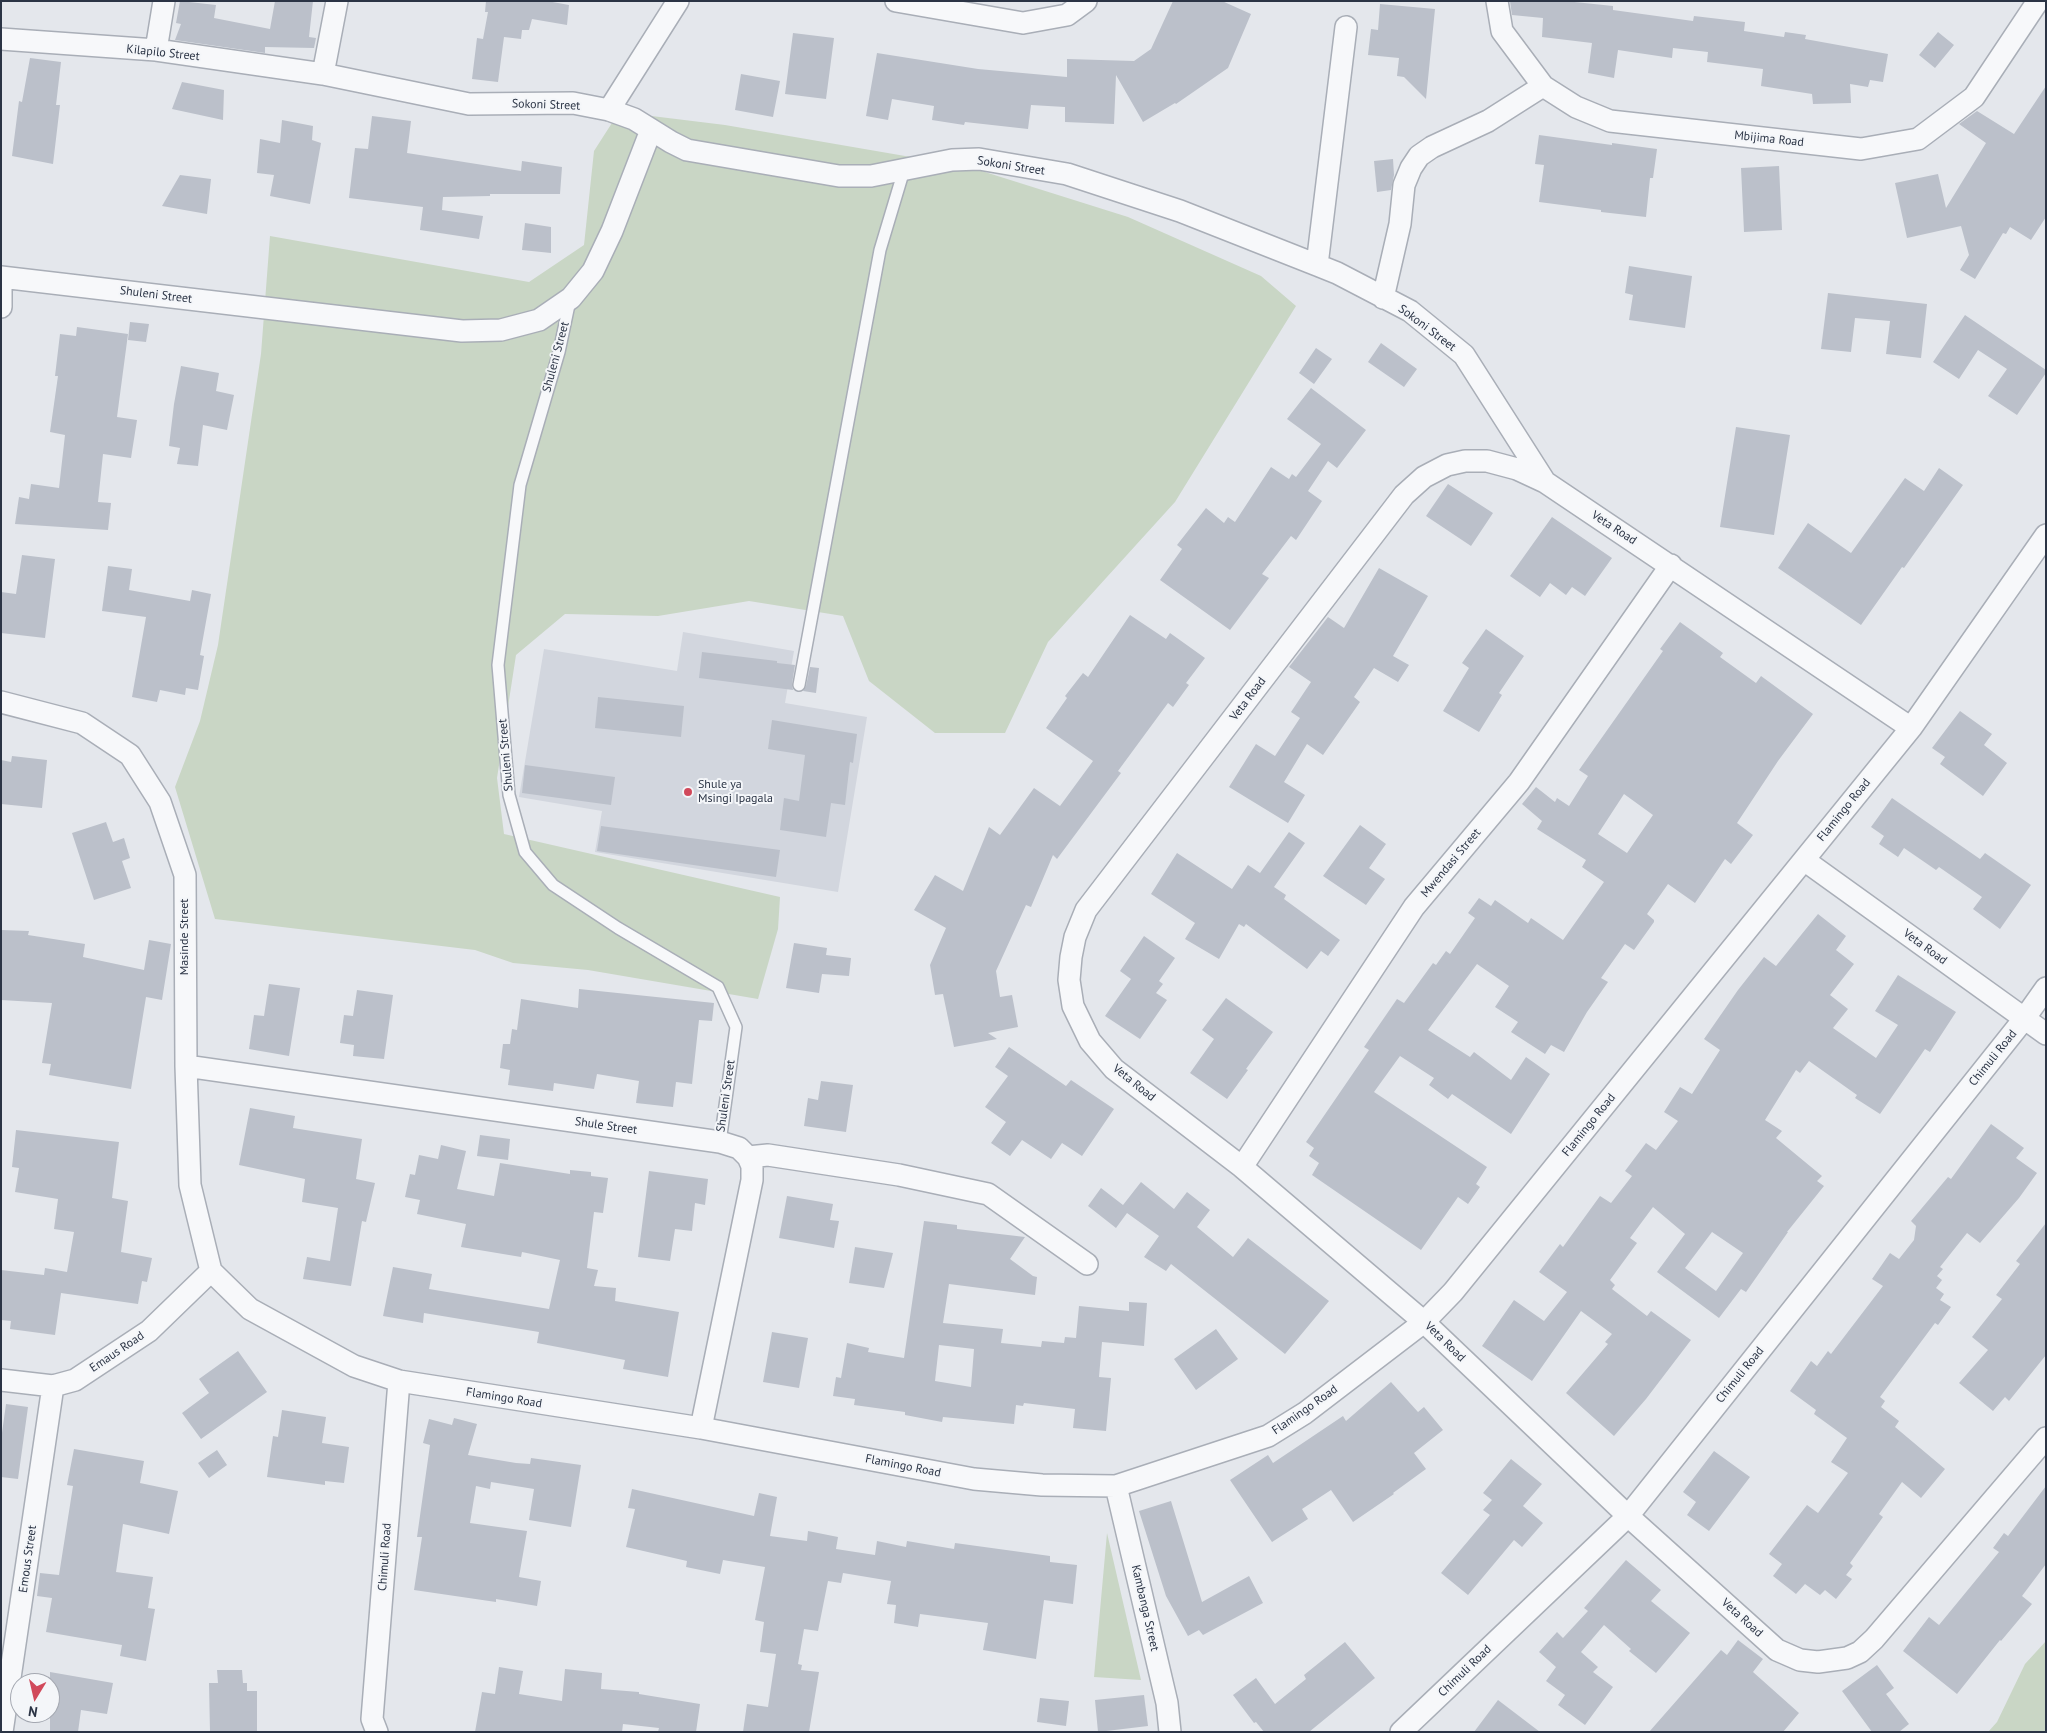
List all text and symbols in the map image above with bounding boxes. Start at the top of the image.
street label: Kilapilo Street [126,42,200,64]
street label: Sokoni Street [512,97,580,113]
street label: Mbijima Road [1733,128,1805,150]
street label: Sokoni Street [976,154,1046,178]
street label: Shuleni Street [119,283,193,307]
street label: Sokoni Street [1395,302,1459,354]
street label: Shuleni Street [540,320,572,394]
street label: Veta Road [1589,508,1639,548]
street label: Veta Road [1227,674,1269,724]
street label: Shuleni Street [496,718,516,792]
street label: Flamingo Road [1814,776,1874,844]
place label: Shule ya Msingi Ipagala [698,778,773,806]
marker: Shule ya Msingi Ipagala [682,786,694,798]
street label: Mwendasi Street [1418,826,1484,900]
street label: Masinde Street [178,899,192,975]
street label: Veta Road [1900,926,1950,968]
street label: Chimuli Road [1966,1027,2020,1089]
street label: Shuleni Street [714,1059,738,1133]
street label: Veta Road [1110,1061,1158,1105]
street label: Flamingo Road [1559,1091,1619,1159]
street label: Shule Street [574,1114,638,1138]
street label: Veta Road [1422,1319,1468,1365]
street label: Emaus Road [87,1329,147,1375]
street label: Chimuli Road [1713,1344,1767,1406]
street label: Flamingo Road [1269,1382,1341,1438]
street label: Flamingo Road [465,1385,543,1411]
street label: Flamingo Road [864,1452,942,1480]
street label: Chimuli Road [375,1522,395,1592]
street label: Emous Street [16,1524,40,1594]
street label: Kambanga Street [1128,1564,1162,1652]
street label: Veta Road [1718,1596,1766,1640]
street label: Chimuli Road [1435,1642,1495,1700]
north arrow [10,1673,60,1723]
text: N [27,1702,39,1721]

